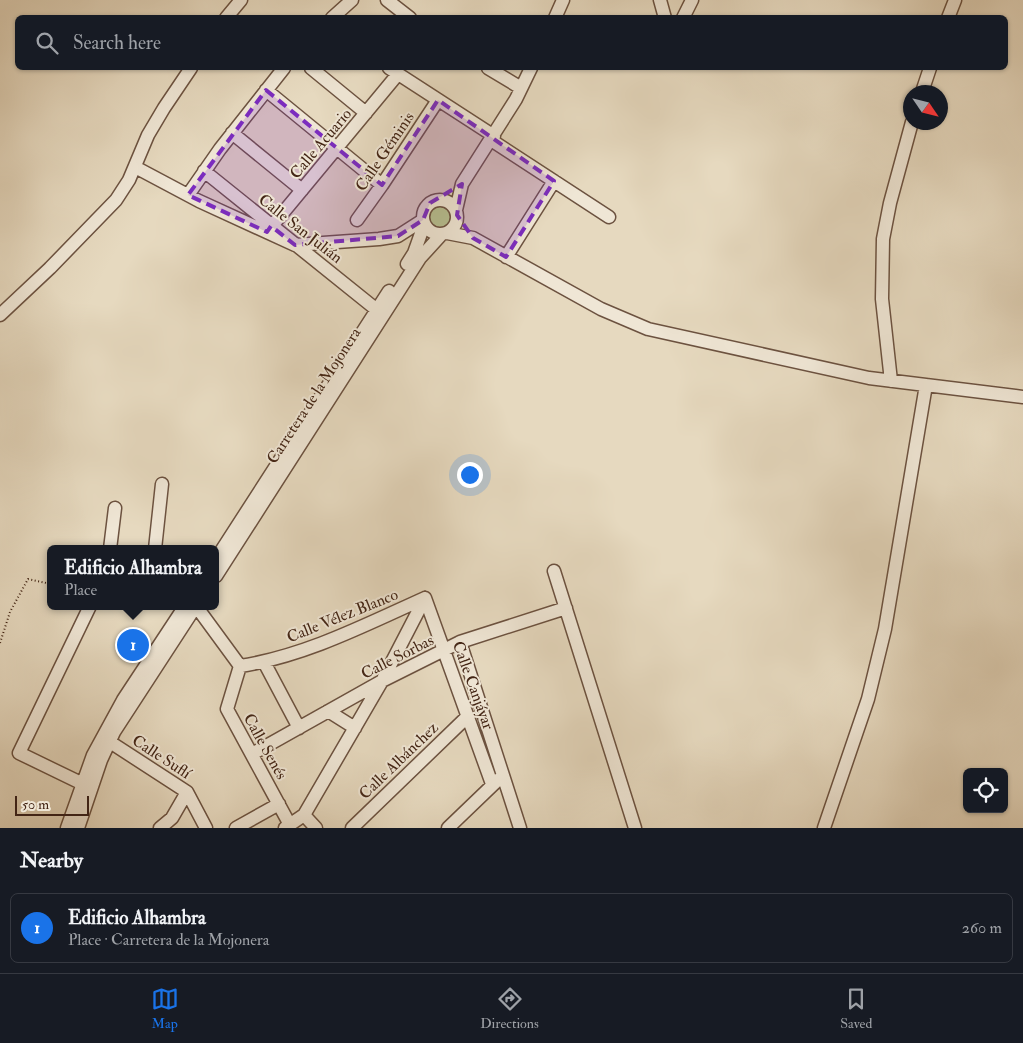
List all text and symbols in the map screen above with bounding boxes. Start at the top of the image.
search box [15,15,1008,70]
icon: search [33,29,61,57]
text: Search here [73,31,161,55]
north arrow [903,85,948,130]
street label: Calle Acuario [286,104,356,183]
street label: Calle Géminis [351,108,419,195]
street label: Calle San Julián [254,190,346,269]
street label: Carretera de la Mojonera [262,323,366,467]
your location [457,462,483,488]
popup [47,545,219,610]
text: Edificio Alhambra [64,556,202,580]
text: Place [64,580,97,600]
street label: Calle Vélez Blanco [284,584,401,647]
pin: 1 [117,626,149,664]
street label: Calle Sorbas [358,630,437,684]
street label: Calle Canjáyar [448,638,498,732]
street label: Calle Senés [239,710,291,783]
street label: Calle Albánchez [355,718,443,804]
street label: Calle Suflí [128,730,196,784]
map controls [963,768,1008,813]
button: locate [963,768,1008,813]
scale bar [15,793,89,816]
text: 50 m [22,796,49,813]
text: Nearby [20,847,83,874]
text: Edificio Alhambra [68,906,206,930]
text: 1 [34,918,40,938]
text: 260 m [962,918,1002,938]
text: Place · Carretera de la Mojonera [68,930,269,950]
tab: Map [151,985,179,1032]
tab: Directions [480,985,539,1032]
tab: Saved [840,985,872,1032]

